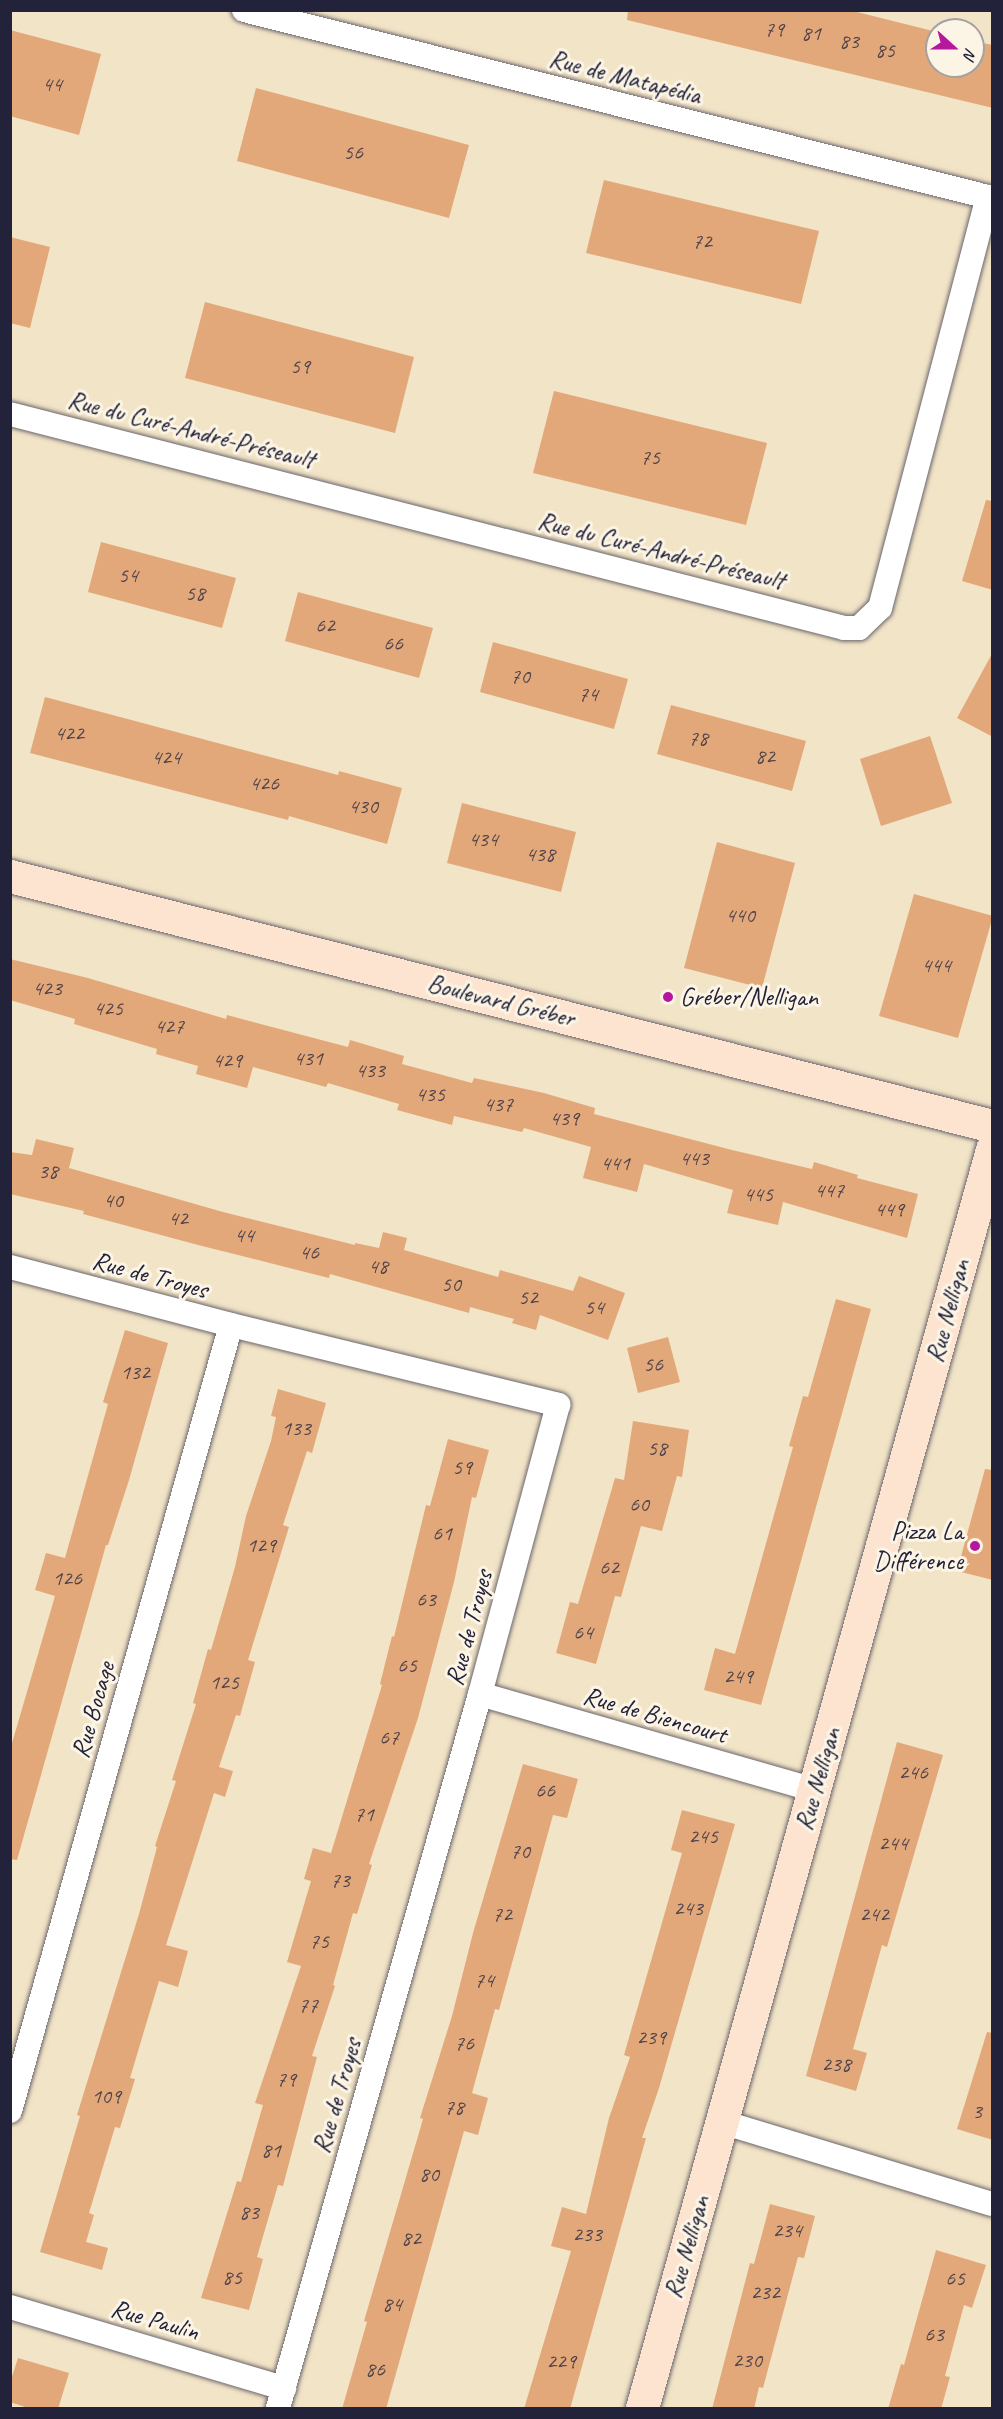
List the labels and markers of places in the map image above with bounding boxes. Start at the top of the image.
place label: Gréber/Nelligan [680,981,818,1013]
marker: Gréber/Nelligan [661,990,675,1004]
place label: Pizza La Différence [874,1515,963,1576]
marker: Pizza La Différence [968,1539,982,1553]

